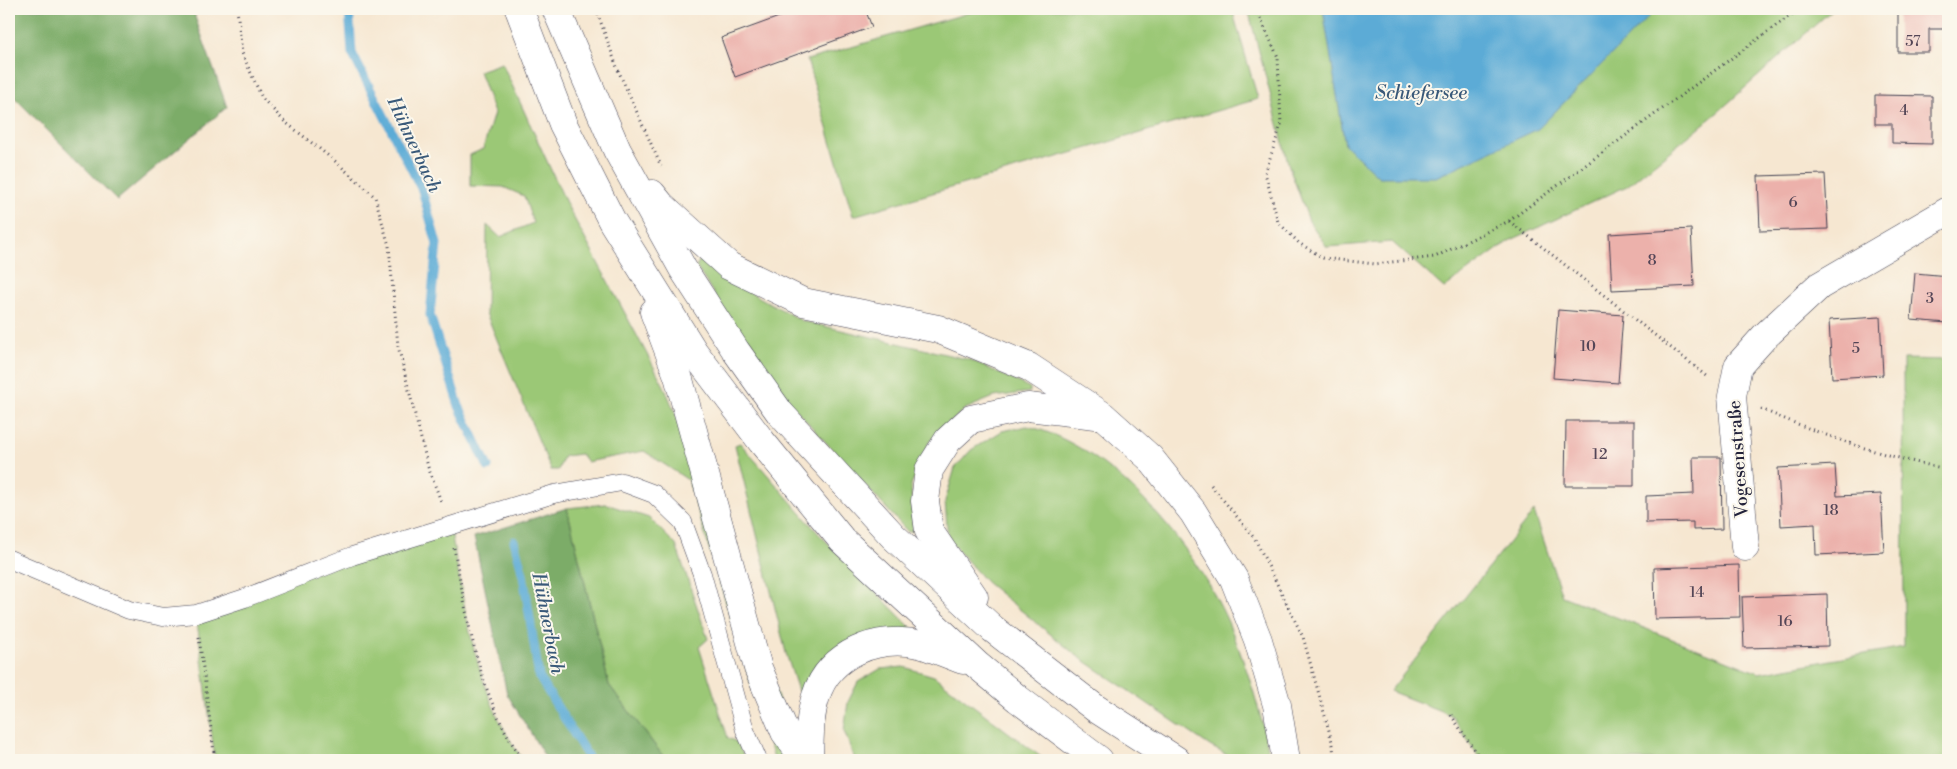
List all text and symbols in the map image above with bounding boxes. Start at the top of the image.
house number: 57 [1905,32,1921,51]
water label: Schiefersee [1375,81,1467,105]
water label: Hühnerbach [381,92,447,197]
house number: 4 [1900,101,1909,120]
house number: 6 [1788,193,1798,212]
house number: 8 [1647,251,1657,270]
house number: 3 [1926,289,1934,308]
house number: 10 [1580,337,1596,356]
house number: 5 [1852,339,1860,358]
street label: Vogesenstraße [1723,399,1754,519]
house number: 12 [1592,445,1608,464]
house number: 18 [1823,501,1839,520]
water label: Hühnerbach [526,569,570,677]
house number: 14 [1690,583,1704,602]
house number: 16 [1777,612,1793,631]

